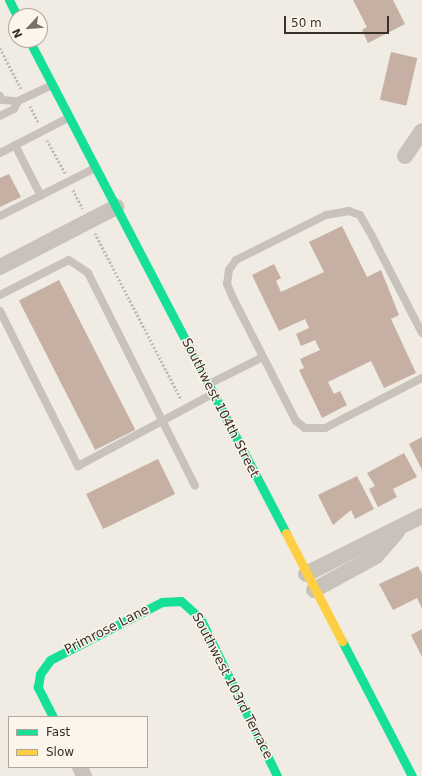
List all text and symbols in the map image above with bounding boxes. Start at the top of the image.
north arrow [8,8,48,48]
scale bar [286,8,391,34]
text: 50 m [291,16,322,30]
text: N [10,26,26,40]
street label: Southwest 104th Street [178,336,262,480]
street label: Primrose Lane [62,602,152,658]
street label: Southwest 103rd Terrace [188,610,276,762]
legend [8,716,148,768]
text: Fast [46,725,70,739]
text: Slow [46,745,74,759]

